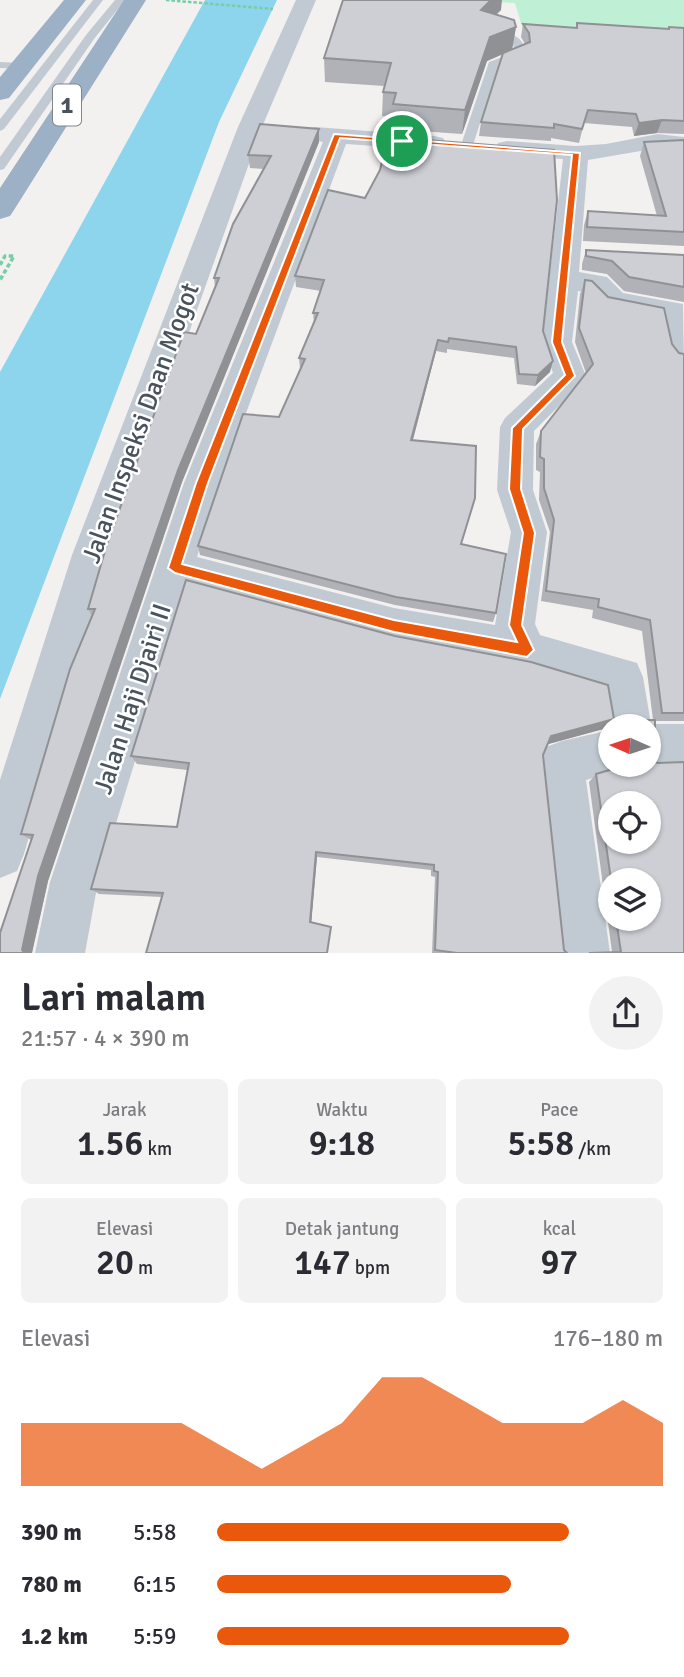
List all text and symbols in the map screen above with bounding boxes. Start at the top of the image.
road number: 1 [53,84,81,125]
pin [372,111,432,171]
icon: arrive [383,122,421,160]
street label: Jalan Inspeksi Daan Mogot [75,279,207,567]
street label: Jalan Haji Djairi II [87,600,179,798]
north arrow [598,714,662,777]
map controls [598,714,661,931]
button: locate [598,791,661,854]
button: layers [598,868,661,931]
text: Lari malam [21,974,206,1021]
button: share [589,976,663,1050]
text: 21:57 · 4 × 390 m [21,1024,190,1053]
text: Jarak [103,1098,147,1122]
text: Waktu [316,1098,368,1122]
text: Pace [540,1098,578,1122]
text: 1.56 [77,1122,143,1165]
text: 9:18 [309,1122,375,1165]
text: 5:58 [508,1122,574,1165]
text: km [143,1137,172,1161]
text: /km [574,1137,611,1161]
text: Elevasi [96,1217,153,1241]
text: Detak jantung [285,1217,399,1241]
text: kcal [543,1217,576,1241]
text: 20 [96,1241,134,1284]
text: 147 [294,1241,351,1284]
text: 97 [540,1241,578,1284]
text: m [134,1256,153,1280]
text: bpm [351,1256,390,1280]
text: Elevasi [21,1324,90,1353]
text: 176–180 m [553,1324,663,1353]
text: 390 m [21,1518,82,1547]
text: 5:58 [133,1518,176,1547]
text: 780 m [21,1570,82,1599]
text: 6:15 [133,1570,176,1599]
text: 1.2 km [21,1622,88,1651]
text: 5:59 [133,1622,176,1651]

